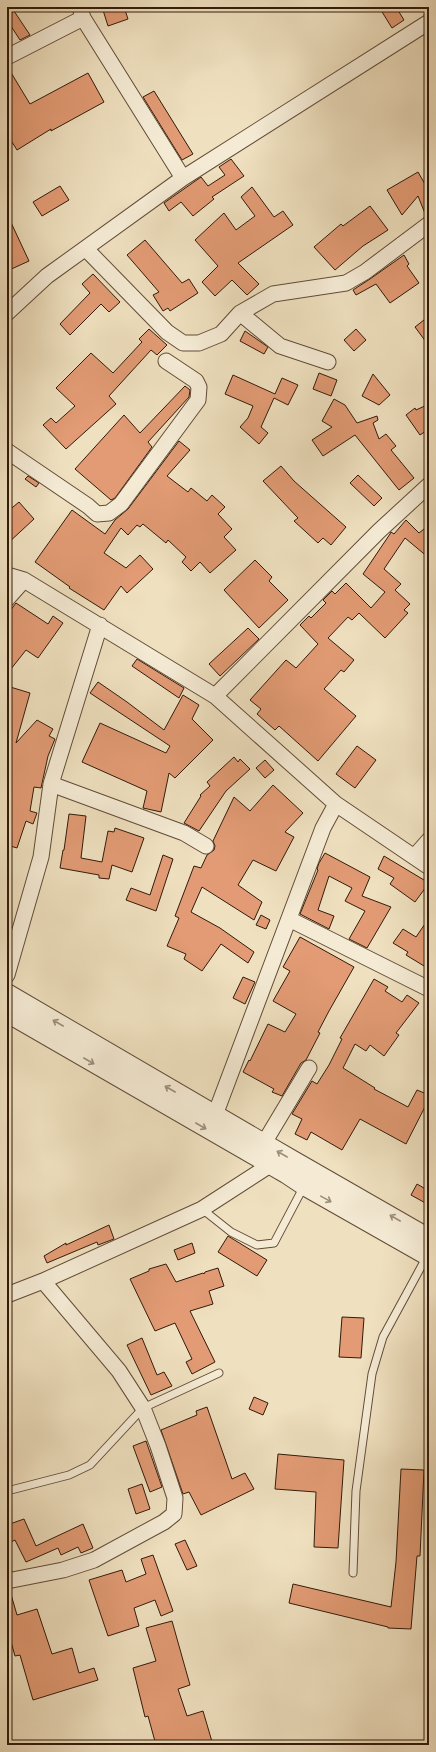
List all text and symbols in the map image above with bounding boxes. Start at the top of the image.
one-way arrow [52,1018,64,1026]
one-way arrow [83,1057,95,1065]
one-way arrow [164,1084,176,1092]
one-way arrow [195,1123,207,1131]
one-way arrow [276,1150,288,1158]
one-way arrow [320,1195,332,1203]
one-way arrow [389,1214,401,1222]

